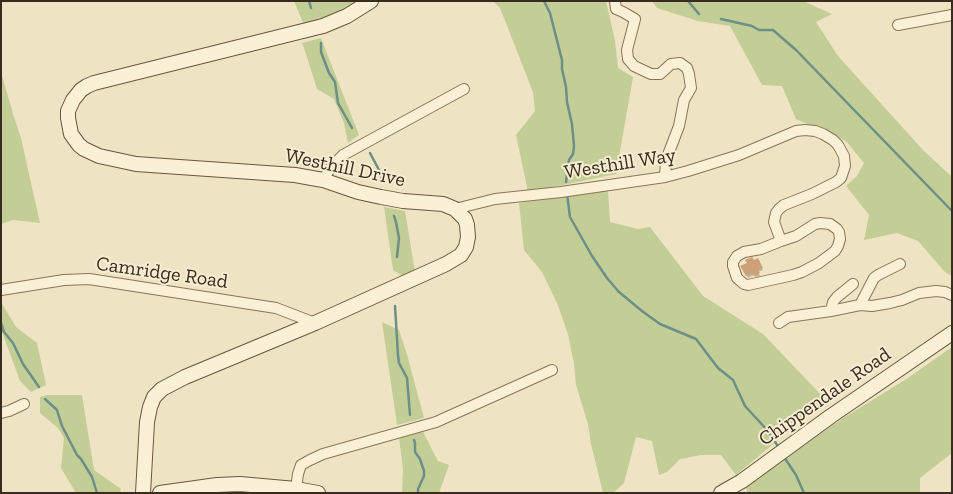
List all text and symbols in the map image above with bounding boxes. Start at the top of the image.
street label: Westhill Way [563,143,677,185]
street label: Westhill Drive [283,144,407,192]
street label: Camridge Road [95,252,229,294]
street label: Chippendale Road [754,343,896,451]

